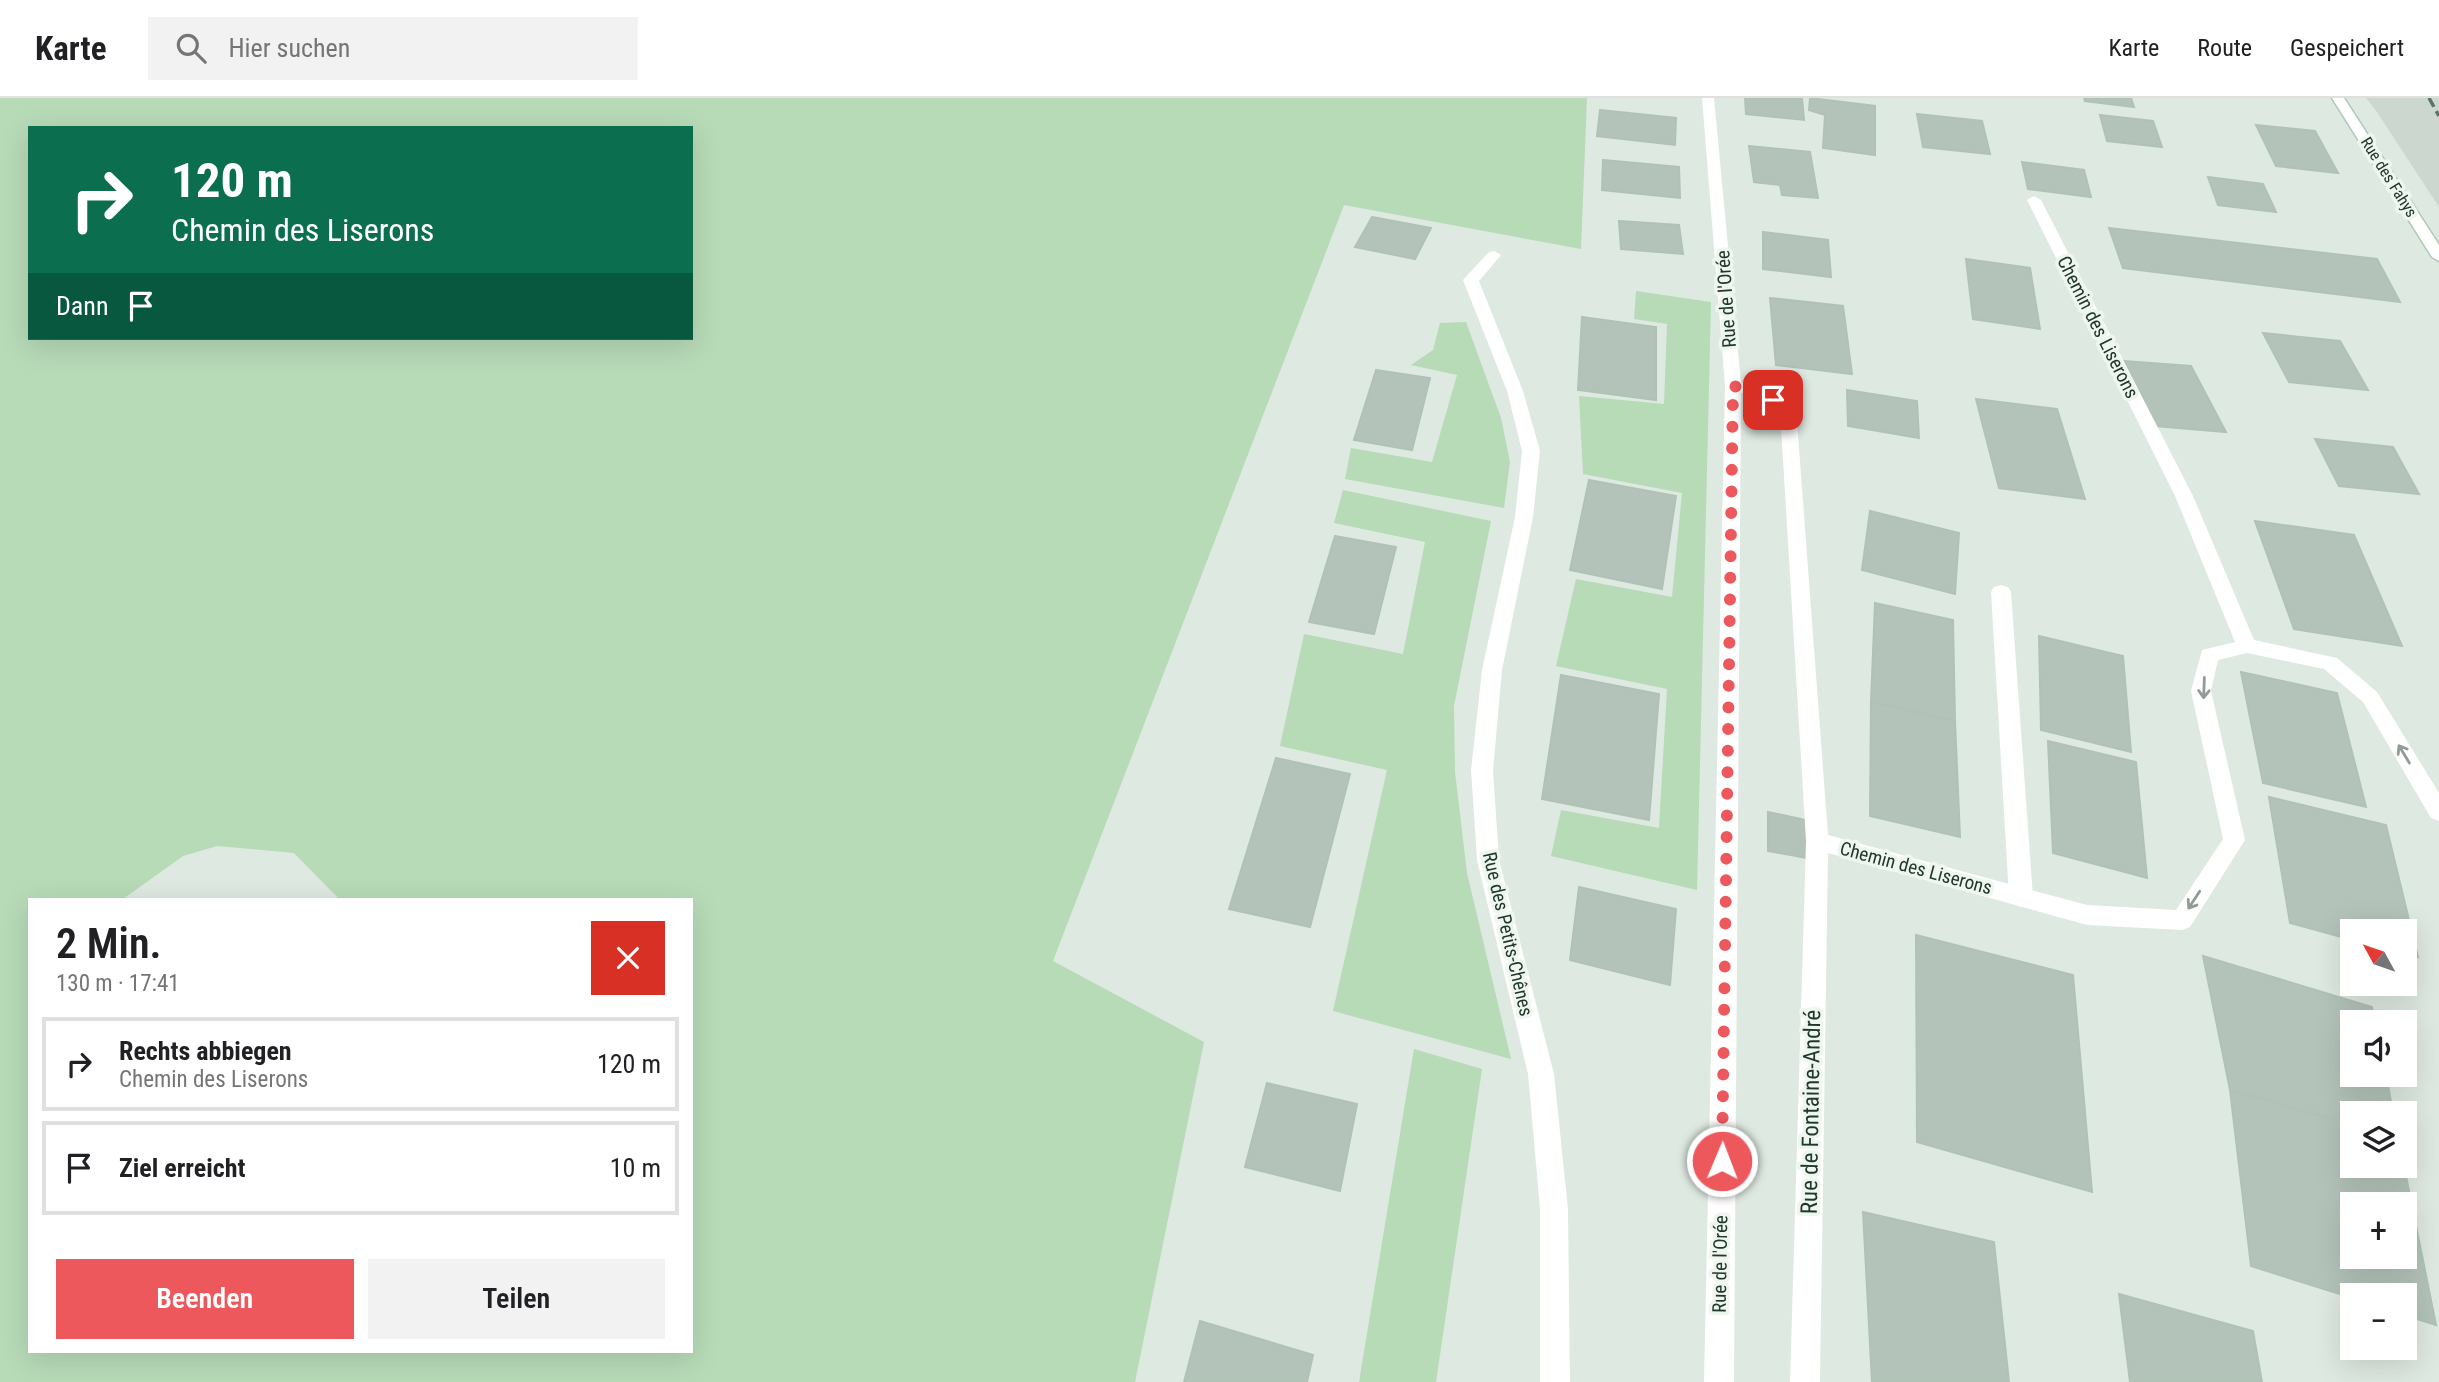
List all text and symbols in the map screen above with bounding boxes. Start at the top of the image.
search box [148,17,638,80]
text: Karte [35,29,106,68]
icon: search [172,29,210,67]
text: Hier suchen [228,33,350,63]
text: Karte [2109,34,2159,62]
text: Route [2197,34,2252,62]
text: Gespeichert [2290,34,2404,62]
street label: Rue des Fahys [2357,134,2421,220]
text: 120 m [171,152,293,209]
icon: right [56,154,147,245]
text: Chemin des Liserons [171,211,434,249]
street label: Rue de l'Orée [1711,249,1741,349]
street label: Chemin des Liserons [2052,252,2144,402]
icon: arrive [122,287,160,325]
text: Dann [56,291,108,321]
pin [1743,370,1803,430]
icon: arrive [1754,381,1792,419]
one-way arrow [2197,676,2210,699]
one-way arrow [2397,744,2411,764]
street label: Chemin des Liserons [1837,837,1995,899]
street label: Rue des Petits-Chênes [1478,850,1538,1018]
one-way arrow [2187,890,2202,909]
text: 2 Min. [56,919,162,968]
north arrow [2340,919,2417,996]
map controls [2340,919,2417,1360]
button: close [591,921,665,995]
text: 130 m · 17:41 [56,970,180,997]
street label: Rue de Fontaine-André [1796,1010,1826,1214]
button: sound [2340,1010,2417,1087]
text: Rechts abbiegen [119,1036,292,1066]
icon: right [60,1045,98,1083]
text: 120 m [597,1049,661,1079]
text: Chemin des Liserons [119,1066,308,1093]
button: layers [2340,1101,2417,1178]
position arrow [1685,1124,1759,1198]
icon: arrive [60,1149,98,1187]
text: Ziel erreicht [119,1153,245,1183]
text: 10 m [610,1153,661,1183]
button: + [2340,1192,2417,1269]
street label: Rue de l'Orée [1708,1215,1732,1313]
button: Beenden [56,1259,354,1339]
button: Teilen [368,1259,665,1339]
button: − [2340,1283,2417,1360]

